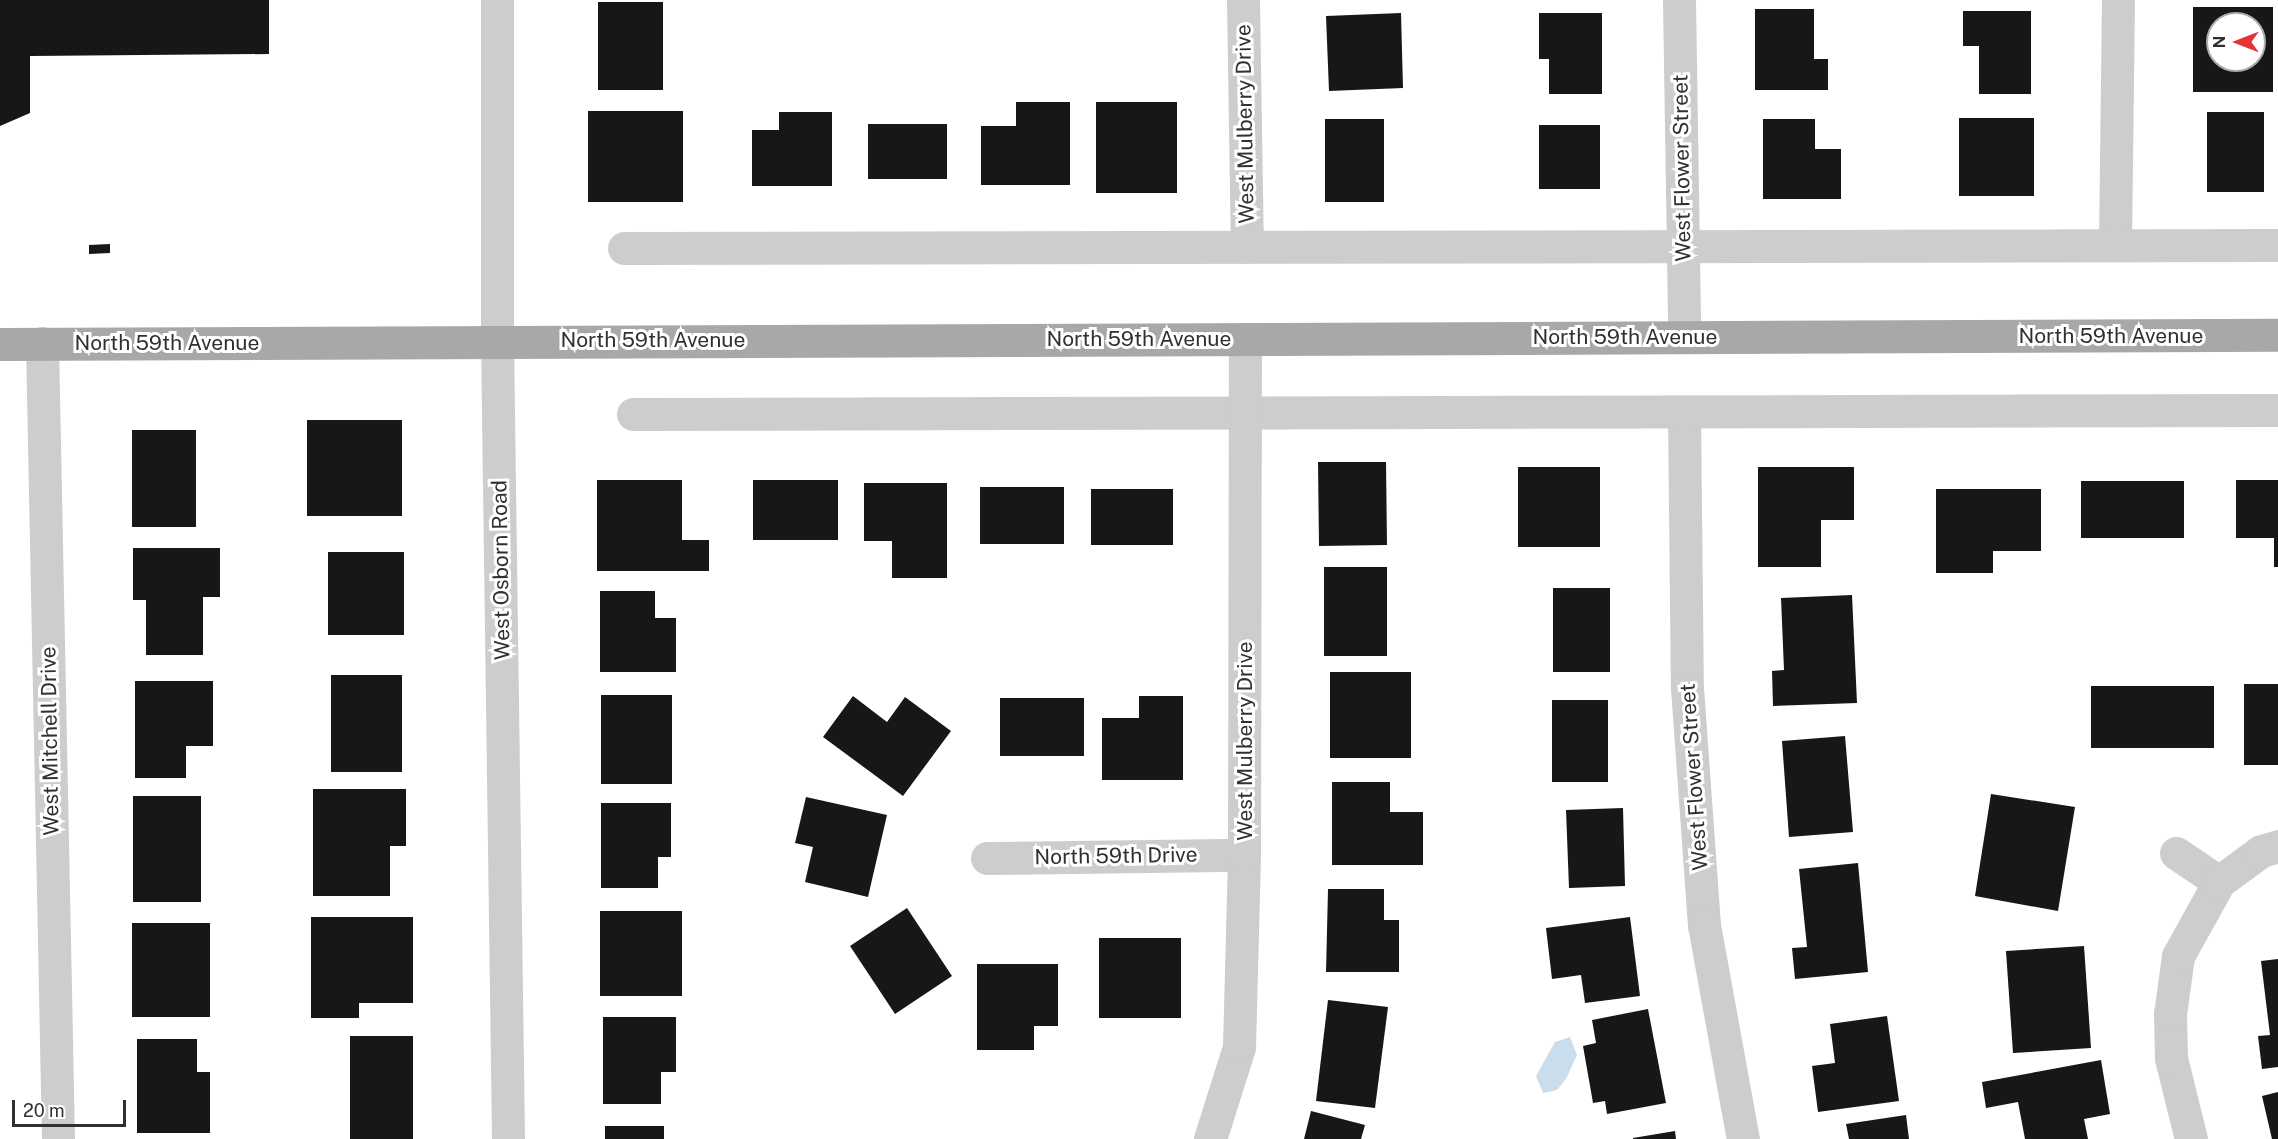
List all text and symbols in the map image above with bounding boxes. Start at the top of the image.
north arrow [2206,12,2266,72]
street label: West Mulberry Drive [1231,24,1259,224]
text: N [2210,36,2229,48]
street label: West Flower Street [1668,74,1696,262]
street label: North 59th Avenue [2019,323,2203,349]
street label: North 59th Avenue [1533,324,1717,350]
street label: North 59th Avenue [1047,326,1231,352]
street label: North 59th Avenue [561,327,745,353]
street label: North 59th Avenue [75,330,259,356]
street label: West Osborn Road [487,480,515,660]
street label: West Mulberry Drive [1232,641,1258,841]
street label: West Mitchell Drive [36,646,64,836]
street label: West Flower Street [1675,683,1713,871]
street label: North 59th Drive [1034,842,1198,870]
scale bar [15,1088,129,1126]
text: 20 m [23,1100,65,1121]

